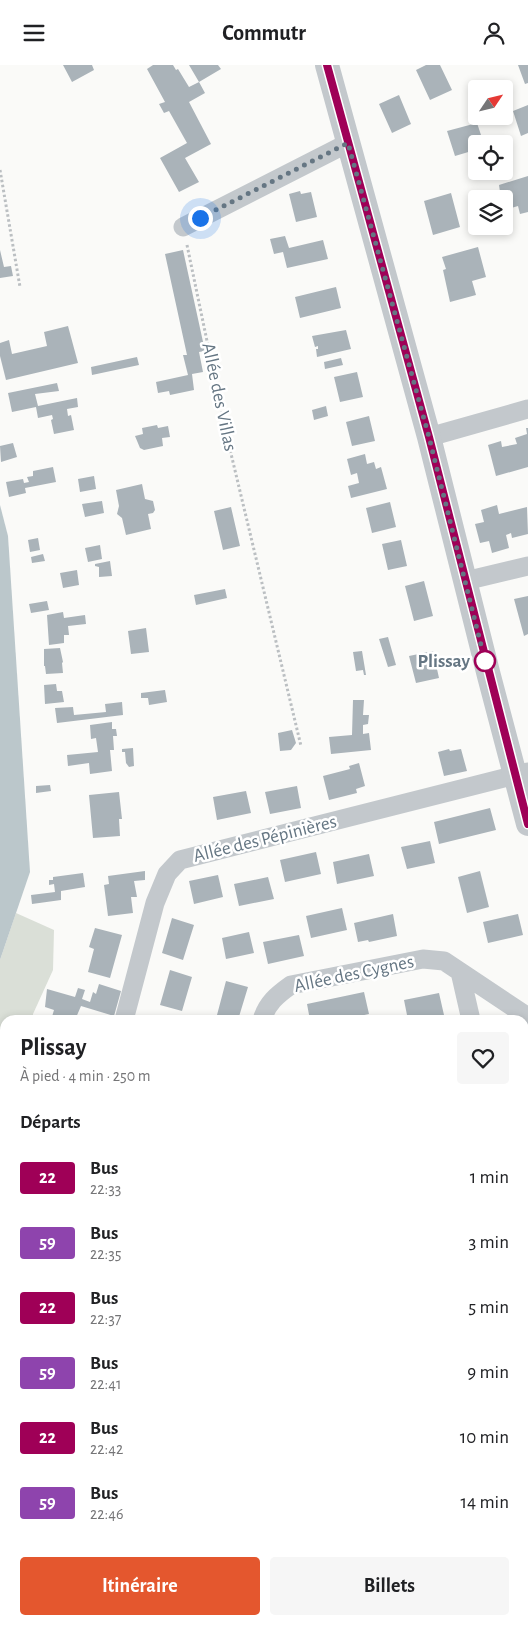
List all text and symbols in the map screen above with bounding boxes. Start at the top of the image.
icon: menu [20,19,48,47]
icon: person [480,19,508,47]
text: Commutr [222,22,306,44]
north arrow [468,80,512,125]
map controls [468,80,513,235]
button: locate [468,135,513,180]
button: layers [468,190,513,235]
your location [188,206,213,231]
street label: Allée des Villas [198,341,240,453]
marker: Plissay [474,650,496,672]
place label: Plissay [417,652,470,671]
street label: Allée des Pépinières [191,812,339,866]
street label: Allée des Cygnes [292,952,416,996]
button: heart [457,1032,509,1084]
text: Plissay [20,1036,86,1060]
text: À pied · 4 min · 250 m [20,1068,151,1084]
text: Départs [20,1113,81,1132]
text: Bus [90,1159,118,1178]
text: 1 min [470,1168,509,1187]
text: 22 [39,1169,56,1187]
text: 22:33 [90,1181,121,1197]
text: Bus [90,1224,118,1243]
text: 3 min [468,1233,509,1252]
text: 59 [39,1234,56,1252]
text: 22:35 [90,1246,122,1262]
text: Bus [90,1289,118,1308]
text: 5 min [468,1298,509,1317]
text: 22 [39,1299,56,1317]
text: 22:37 [90,1311,122,1327]
text: Bus [90,1354,118,1373]
text: 9 min [467,1363,509,1382]
text: 59 [39,1364,56,1382]
text: 22:41 [90,1376,121,1392]
text: Bus [90,1419,118,1438]
text: 10 min [460,1428,509,1447]
text: 22 [39,1429,56,1447]
text: 22:42 [90,1441,123,1457]
text: Bus [90,1484,118,1503]
text: 14 min [461,1493,509,1512]
text: 59 [39,1494,56,1512]
text: 22:46 [90,1506,123,1522]
button: Itinéraire [20,1557,260,1615]
button: Billets [270,1557,509,1615]

